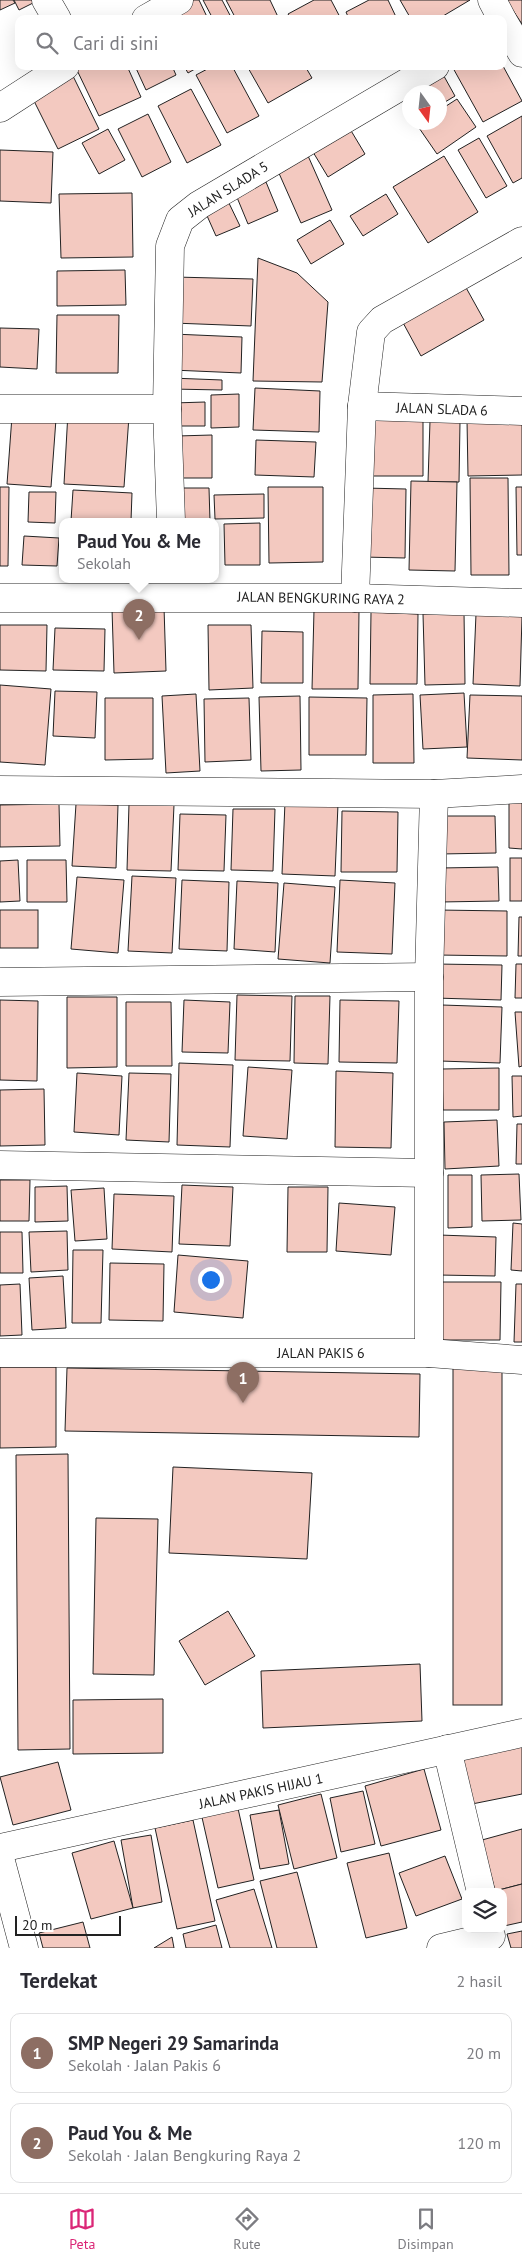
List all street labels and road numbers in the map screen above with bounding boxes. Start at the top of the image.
street label: JALAN SLADA 5 [184,157,272,221]
street label: JALAN SLADA 6 [395,398,488,420]
street label: JALAN BENGKURING RAYA 2 [236,588,405,608]
street label: JALAN PAKIS 6 [276,1344,365,1362]
street label: JALAN PAKIS HIJAU 1 [196,1769,325,1813]

